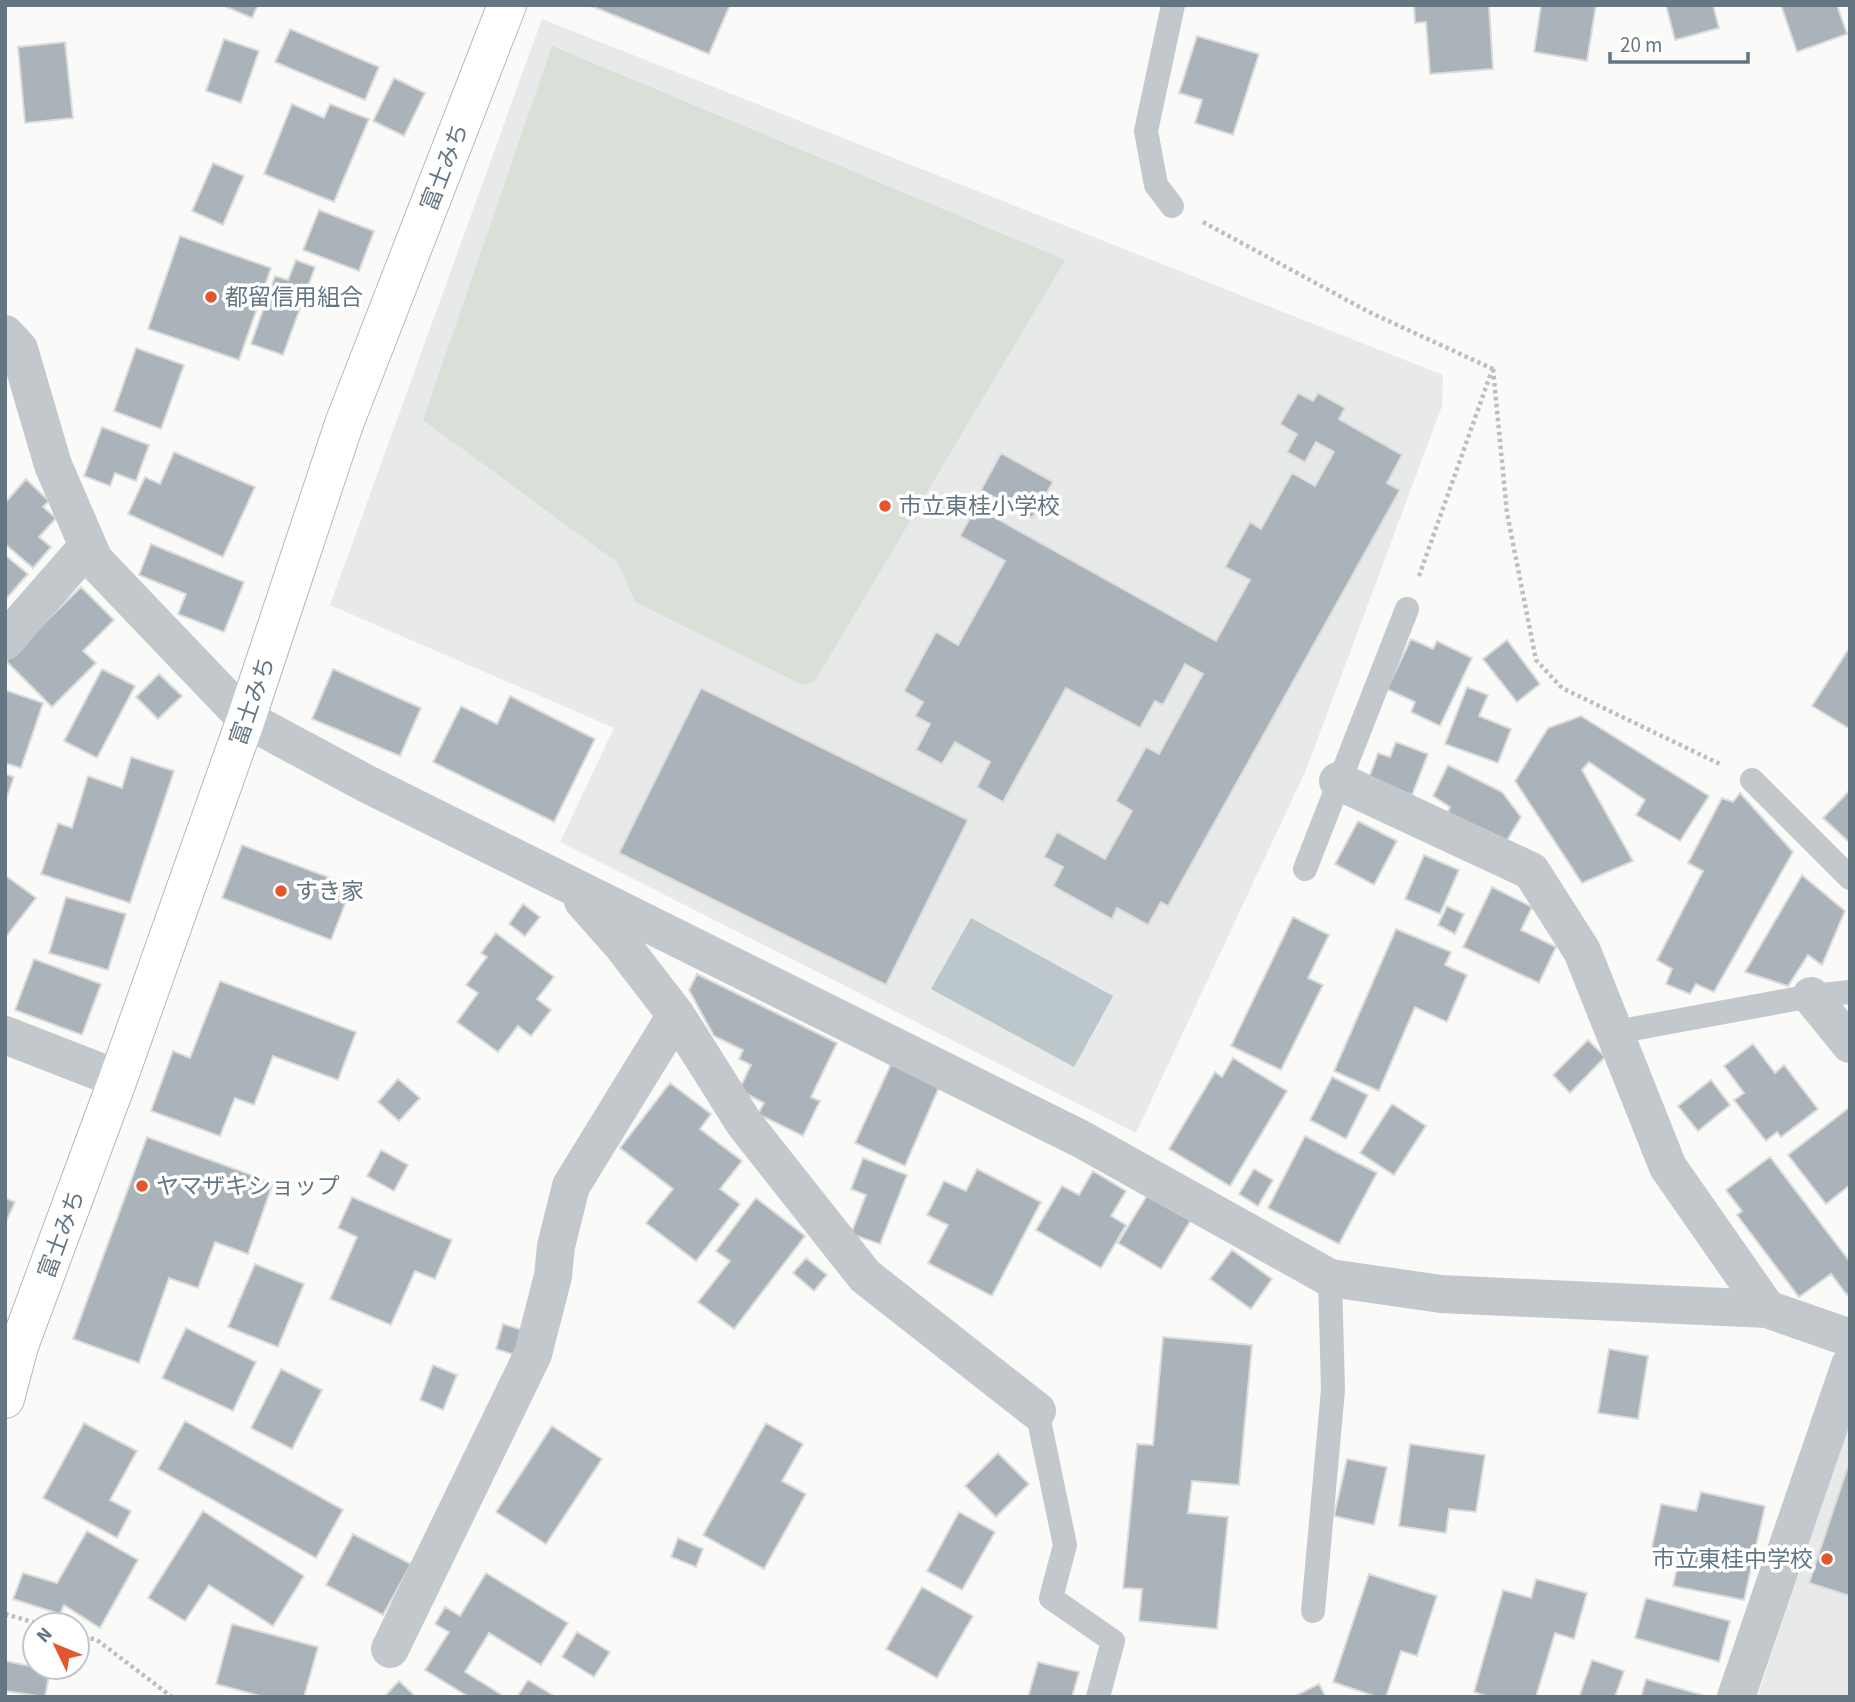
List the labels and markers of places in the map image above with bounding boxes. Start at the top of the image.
place label: 都留信用組合 [225,281,363,314]
marker: 都留信用組合 [203,289,219,305]
place label: 市立東桂小学校 [899,490,1060,523]
marker: 市立東桂小学校 [877,498,893,514]
place label: すき家 [295,875,364,908]
marker: すき家 [273,883,289,899]
place label: ヤマザキショップ [156,1170,340,1203]
marker: ヤマザキショップ [134,1178,150,1194]
place label: 市立東桂中学校 [1652,1543,1813,1576]
marker: 市立東桂中学校 [1819,1551,1835,1567]

